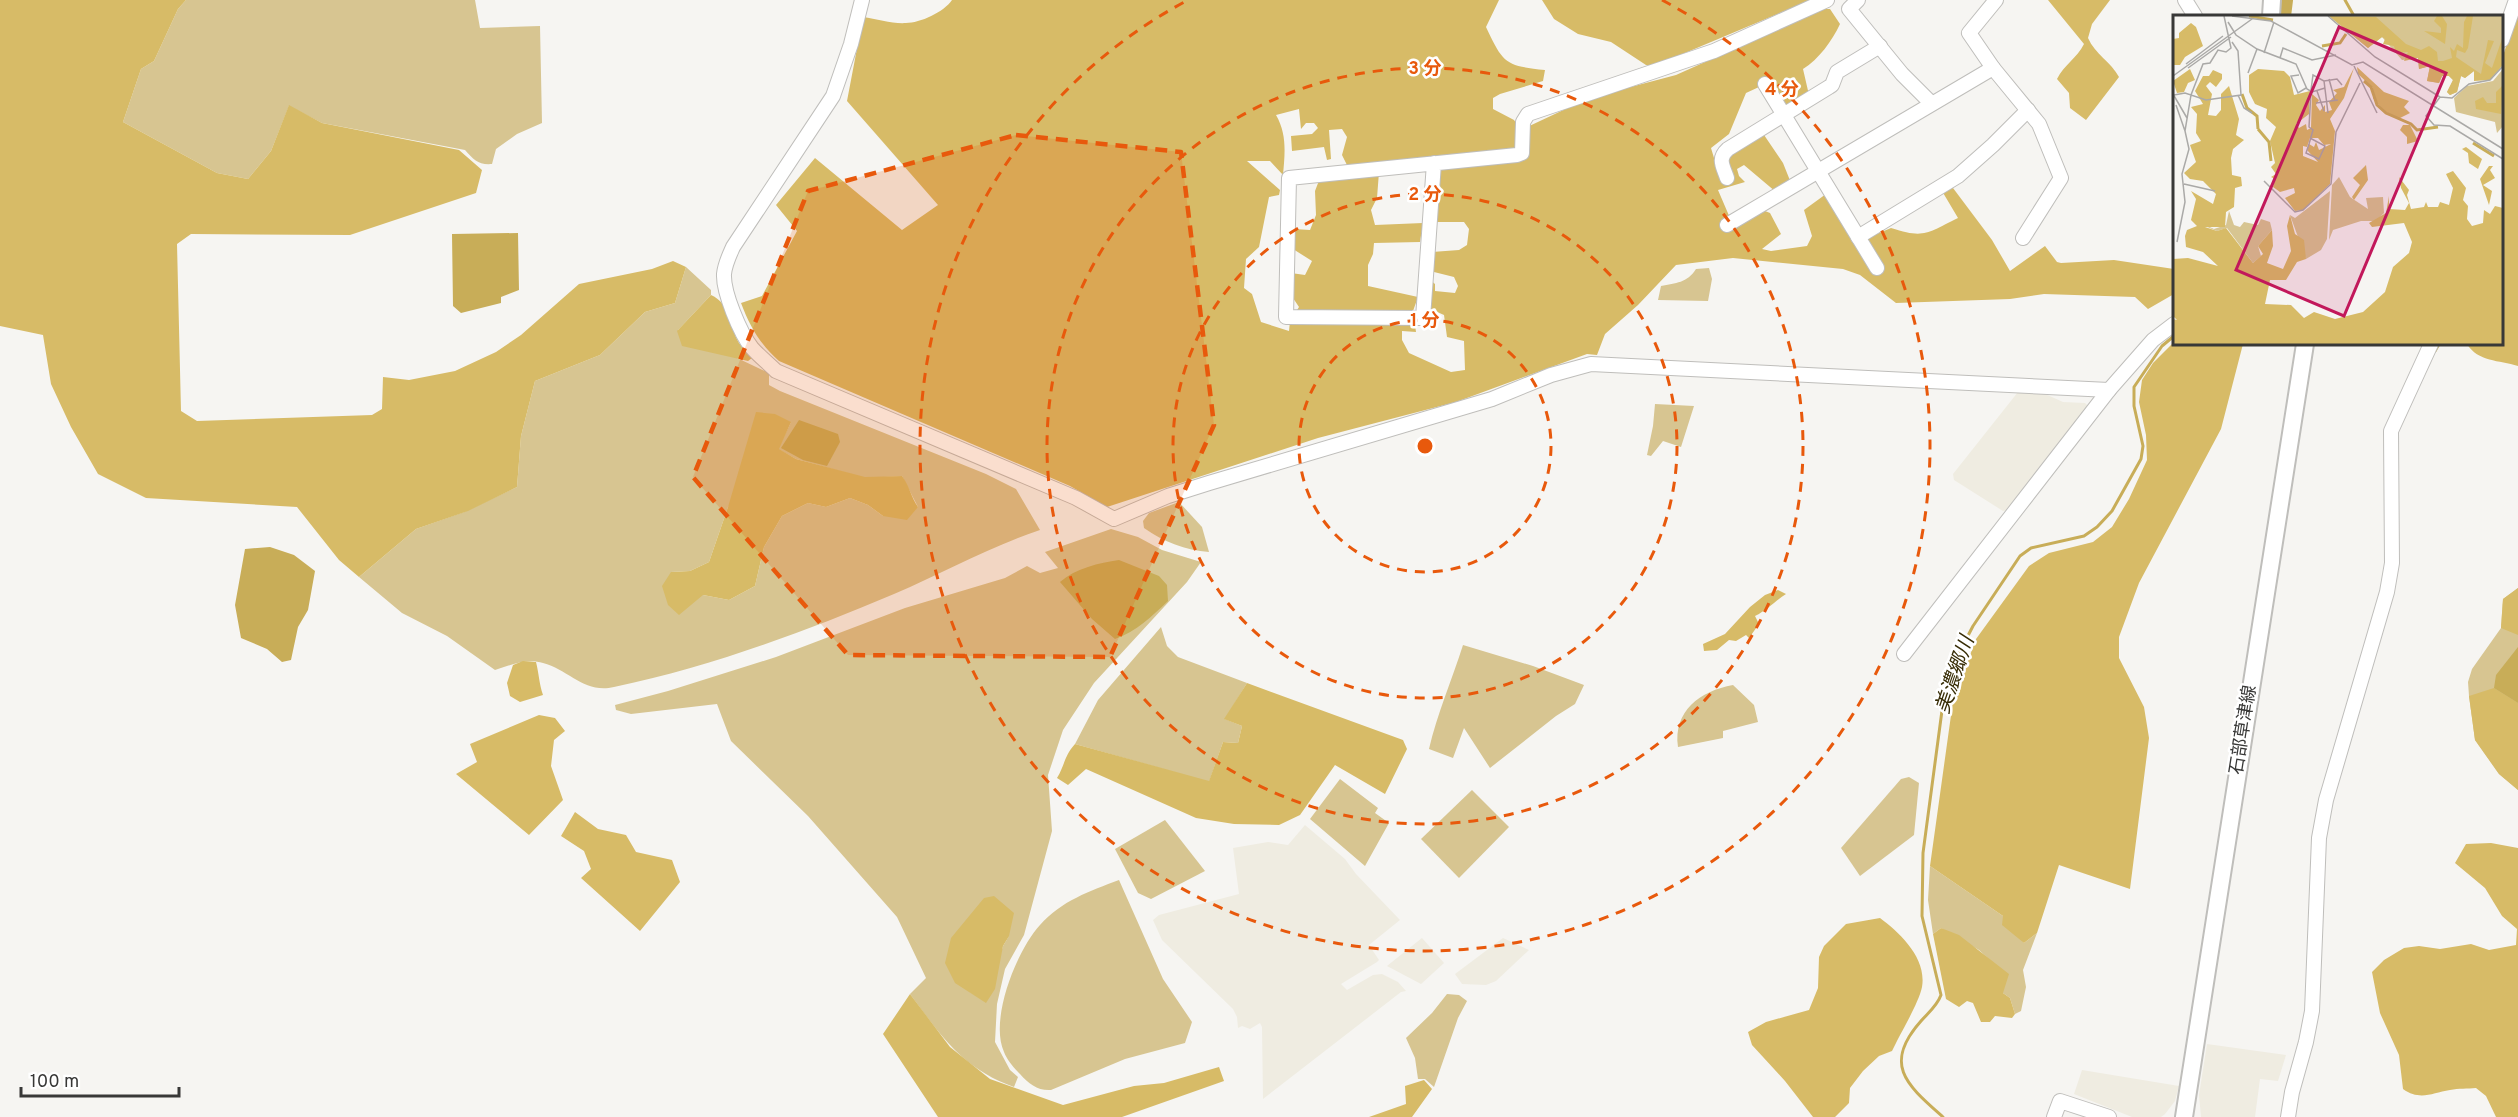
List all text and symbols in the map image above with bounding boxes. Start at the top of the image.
inset map [2173,15,2503,345]
text: 3 分 [1408,58,1442,81]
text: 4 分 [1765,79,1799,102]
text: 2 分 [1408,184,1442,207]
text: 1 分 [1410,310,1440,333]
centre of rings [1415,436,1435,456]
water label: 美濃郷川 [1931,631,1982,717]
street label: 石部草津線 [2226,684,2262,776]
scale bar [21,1060,178,1098]
text: 100 m [30,1071,79,1094]

